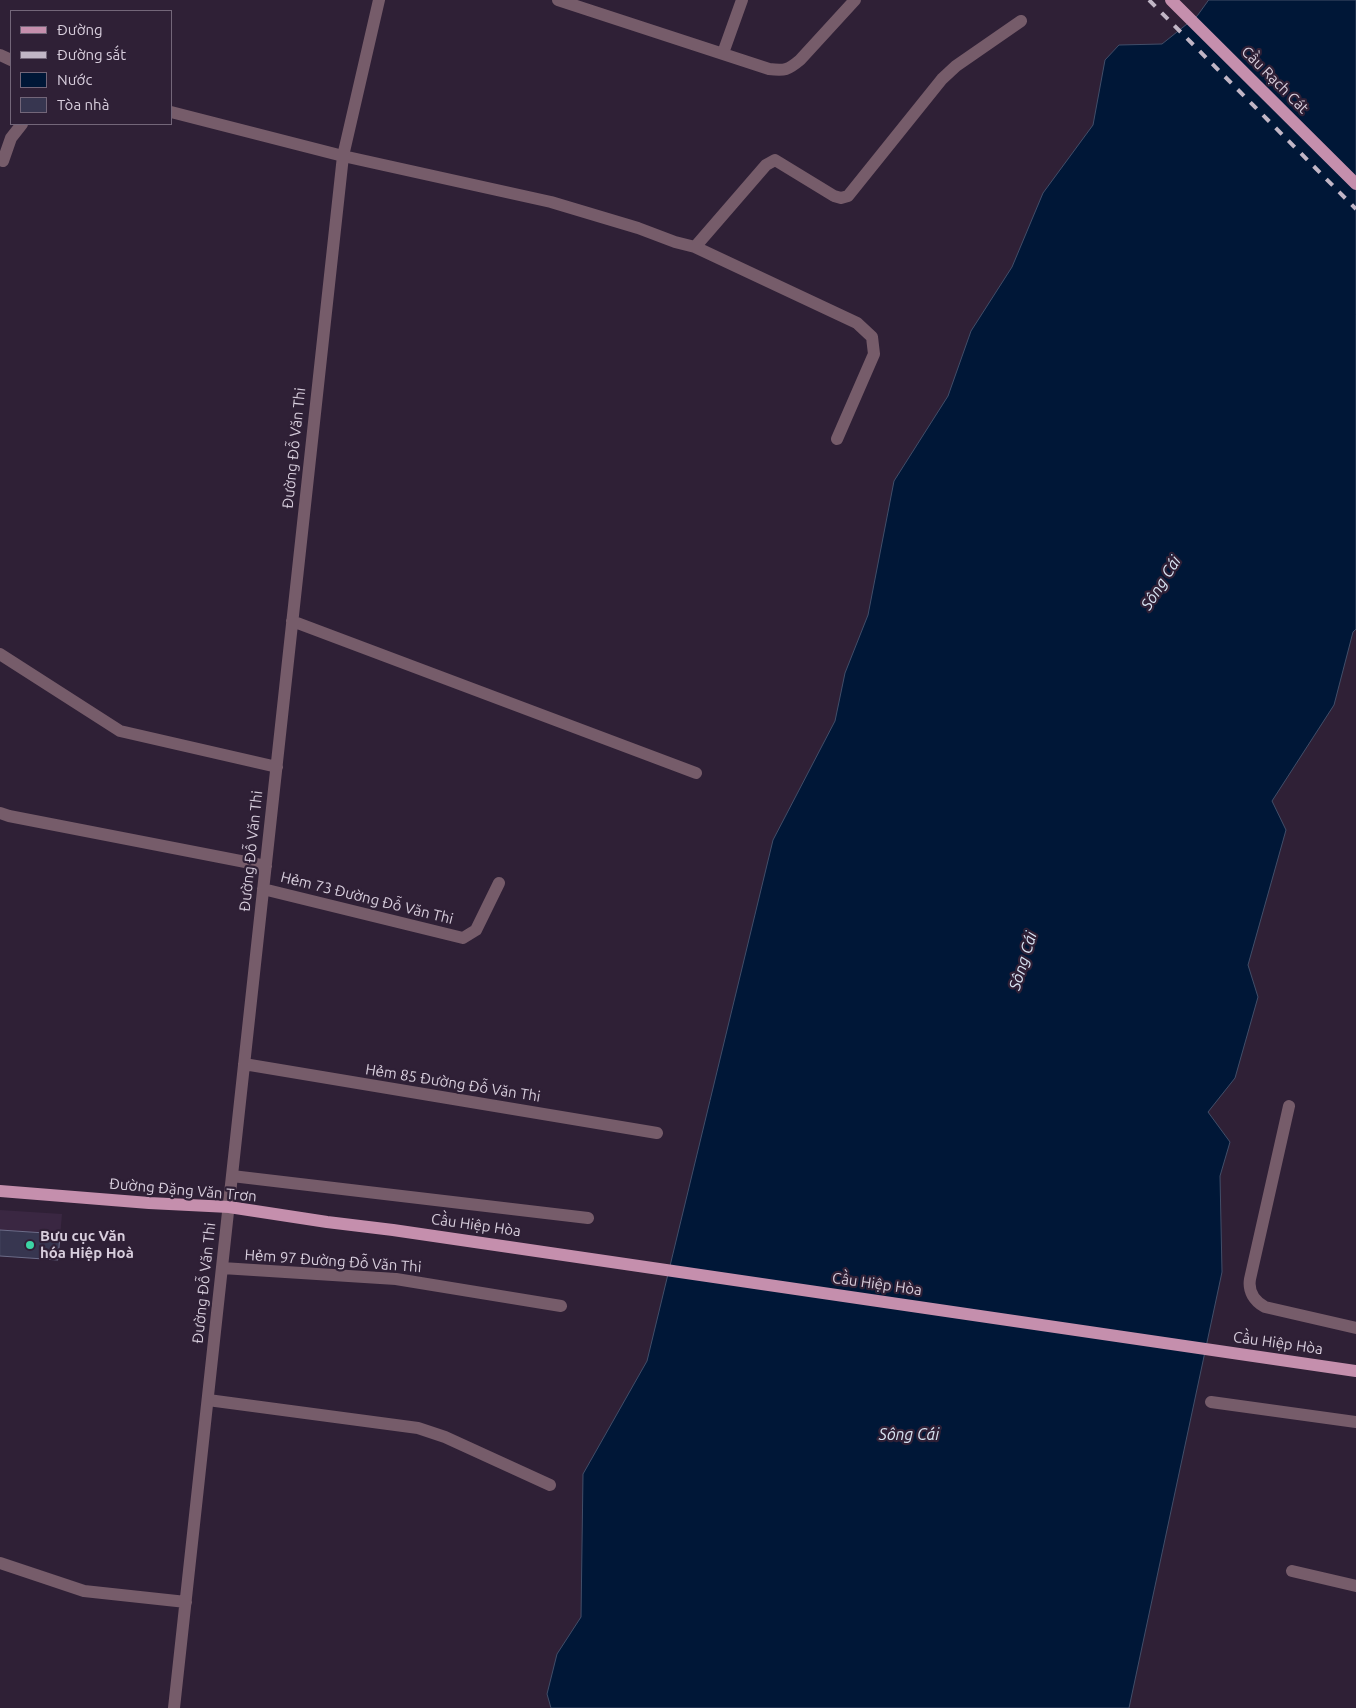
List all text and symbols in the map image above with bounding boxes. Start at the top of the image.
legend [10,10,172,125]
text: Đường [57,21,103,38]
street label: Cầu Rạch Cát [1238,43,1312,117]
text: Đường sắt [57,46,126,63]
text: Nước [57,71,92,88]
text: Tòa nhà [57,96,109,113]
street label: Đường Đỗ Văn Thi [279,387,309,509]
water label: Sông Cái [1137,552,1185,614]
street label: Đường Đỗ Văn Thi [236,790,266,912]
street label: Hẻm 73 Đường Đỗ Văn Thi [279,868,455,928]
water label: Sông Cái [1005,929,1041,993]
street label: Hẻm 85 Đường Đỗ Văn Thi [364,1060,542,1106]
street label: Đường Đặng Văn Trơn [108,1175,258,1205]
street label: Cầu Hiệp Hòa [430,1210,522,1240]
street label: Đường Đỗ Văn Thi [189,1222,219,1344]
place label: Bưu cục Văn hóa Hiệp Hoà [40,1227,134,1262]
marker: Bưu cục Văn hóa Hiệp Hoà [24,1239,36,1251]
street label: Hẻm 97 Đường Đỗ Văn Thi [244,1246,422,1276]
street label: Cầu Hiệp Hòa [831,1269,923,1299]
street label: Cầu Hiệp Hòa [1232,1328,1324,1358]
water label: Sông Cái [879,1425,939,1445]

